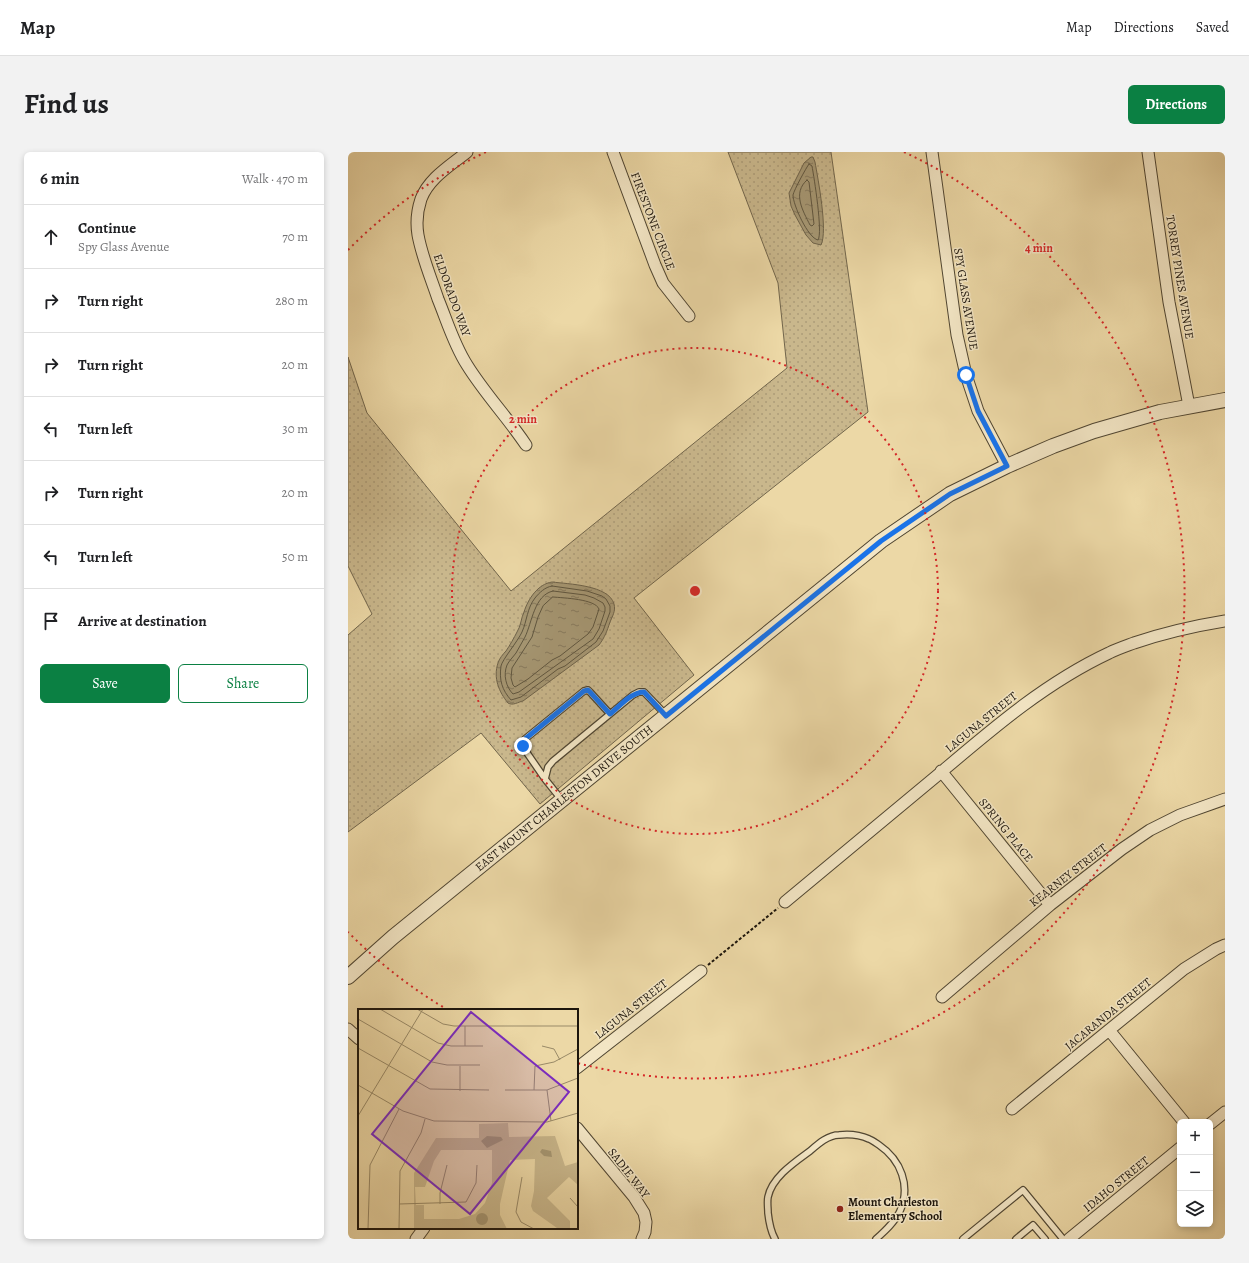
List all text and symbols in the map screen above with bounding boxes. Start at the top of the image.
text: Map [20,15,55,41]
text: Map [1066,18,1092,37]
text: Directions [1114,18,1174,37]
text: Saved [1196,18,1229,37]
text: Find us [24,85,109,123]
button: Directions [1128,85,1225,124]
text: 6 min [40,167,80,190]
text: Walk · 470 m [242,170,308,187]
street label: FIRESTONE CIRCLE [627,170,679,272]
street label: TORREY PINES AVENUE [1162,214,1198,340]
text: Continue [78,218,136,238]
icon: ahead [40,226,62,248]
text: 70 m [282,228,308,245]
text: Spy Glass Avenue [78,238,169,255]
text: 4 min [1025,240,1053,256]
street label: SPY GLASS AVENUE [950,247,982,351]
street label: ELDORADO WAY [430,251,475,339]
icon: right [40,290,62,312]
text: Turn right [78,291,143,311]
text: 280 m [275,292,308,309]
icon: right [40,354,62,376]
text: Turn right [78,355,143,375]
text: 20 m [282,356,308,373]
route start [957,366,975,384]
text: 2 min [509,411,537,427]
icon: left [40,418,62,440]
text: Turn left [78,419,133,439]
text: 30 m [282,420,308,437]
icon: right [40,482,62,504]
text: Turn right [78,483,143,503]
text: 20 m [282,484,308,501]
icon: left [40,546,62,568]
text: Turn left [78,547,133,567]
text: 50 m [282,548,308,565]
centre of rings [688,584,702,598]
icon: arrive [40,610,62,632]
text: Arrive at destination [78,611,207,631]
button: Save [40,664,170,703]
button: Share [178,664,308,703]
street label: LAGUNA STREET [942,688,1021,756]
street label: EAST MOUNT CHARLESTON DRIVE SOUTH [472,721,656,875]
route end [514,737,532,755]
street label: SPRING PLACE [975,795,1037,865]
street label: KEARNEY STREET [1026,839,1110,910]
street label: JACARANDA STREET [1061,974,1155,1054]
street label: LAGUNA STREET [591,975,671,1042]
inset map [358,1009,578,1229]
map controls [1177,1119,1213,1227]
button: + [1177,1119,1213,1155]
street label: SADIE WAY [604,1145,654,1202]
street label: IDAHO STREET [1080,1152,1153,1216]
button: − [1177,1155,1213,1191]
button: layers [1177,1191,1213,1227]
place label: Mount Charleston Elementary School [848,1194,943,1224]
marker: Mount Charleston Elementary School [835,1204,845,1214]

